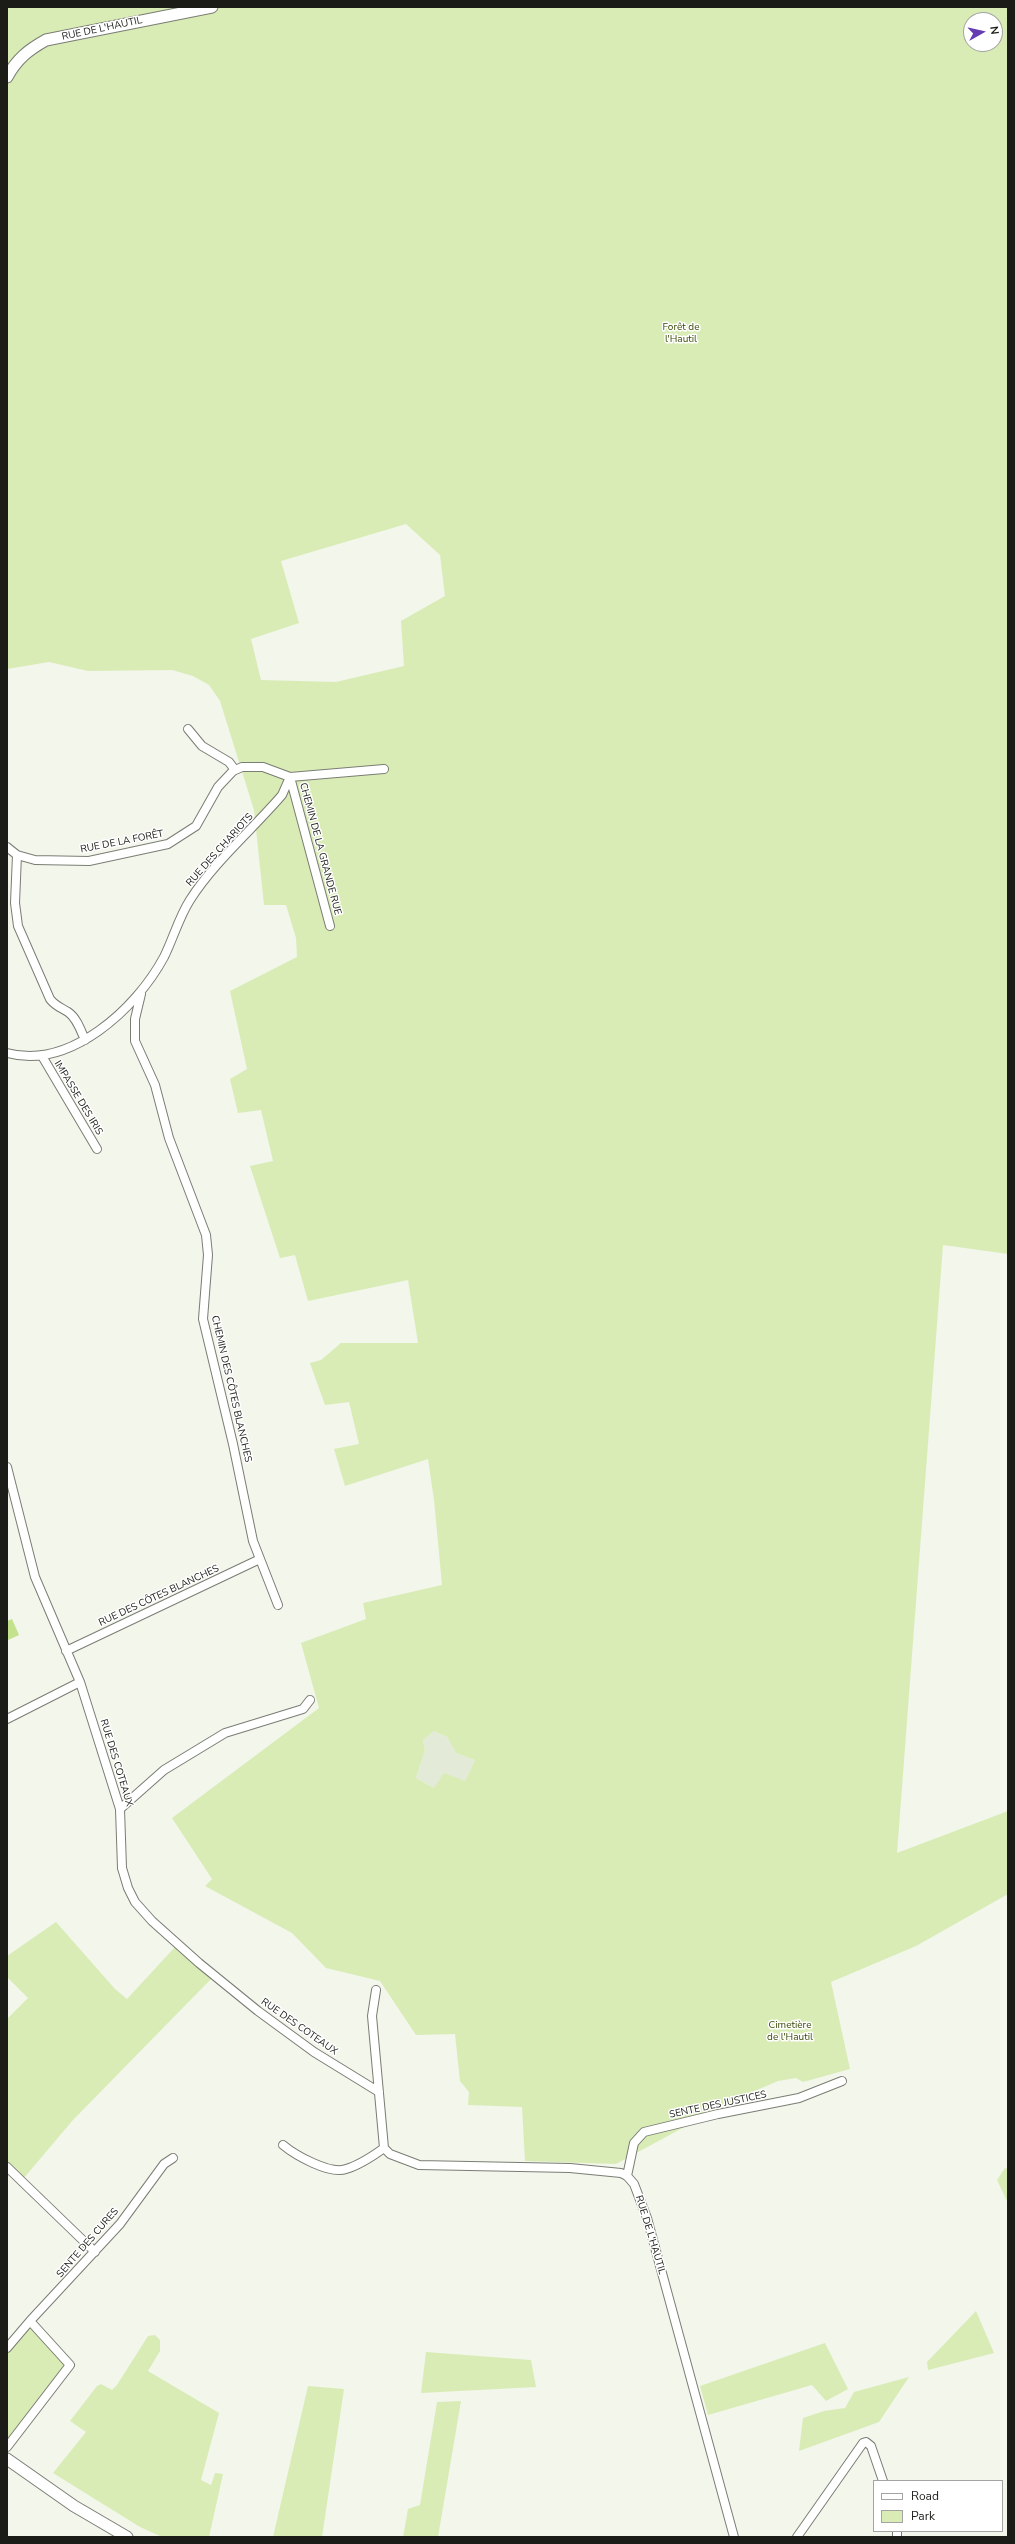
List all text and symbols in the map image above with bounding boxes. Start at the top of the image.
north arrow [963,12,1003,52]
street label: RUE DE L'HAUTIL [61,15,143,43]
text: N [986,25,1002,36]
park label: Forêt de l'Hautil [663,322,699,346]
street label: CHEMIN DE LA GRANDE RUE [297,782,343,916]
street label: RUE DES CHARIOTS [184,811,256,889]
street label: RUE DE LA FORÊT [79,828,165,856]
street label: IMPASSE DES IRIS [51,1059,105,1137]
street label: CHEMIN DES CÔTES BLANCHES [208,1314,254,1464]
street label: RUE DES CÔTES BLANCHES [97,1563,221,1629]
street label: RUE DES COTEAUX [97,1718,135,1808]
street label: RUE DES COTEAUX [258,1996,340,2058]
park label: Cimetière de l'Hautil [767,2020,813,2044]
street label: SENTE DES JUSTICES [668,2089,768,2121]
street label: RUE DE L'HAUTIL [632,2194,668,2276]
street label: SENTE DES CURES [55,2206,121,2280]
legend [873,2480,1003,2532]
text: Road [911,2488,939,2504]
text: Park [911,2508,935,2524]

